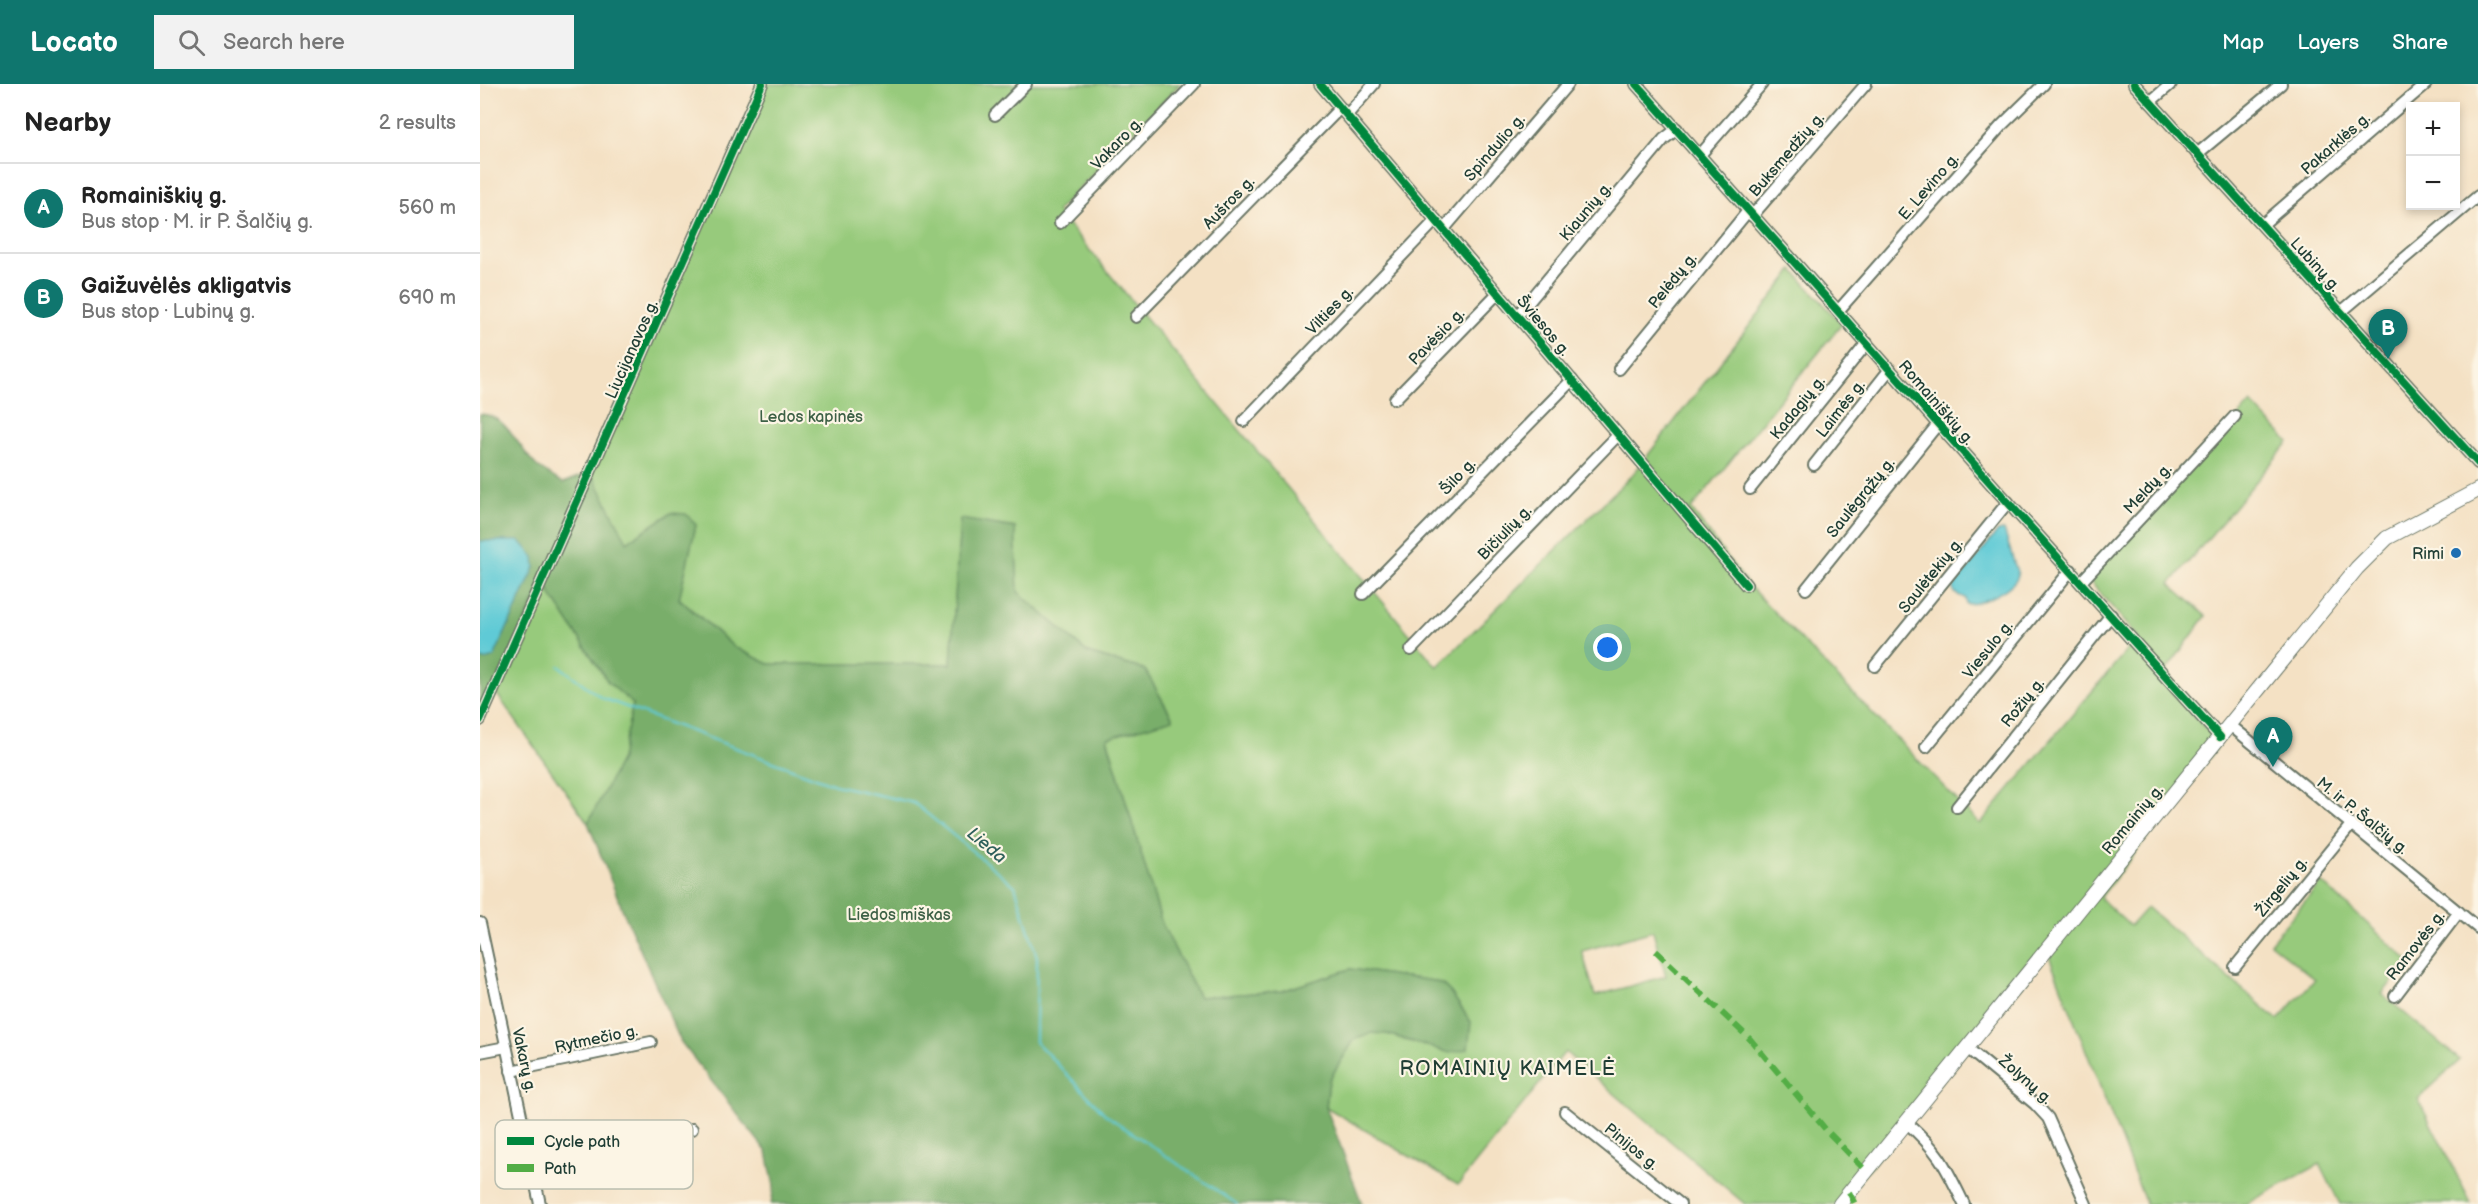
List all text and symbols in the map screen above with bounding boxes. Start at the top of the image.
search box [154,15,574,69]
text: Locato [30,26,118,59]
icon: search [175,26,208,59]
text: Search here [223,29,345,56]
text: Map [2222,30,2264,55]
text: Layers [2297,30,2359,55]
text: Share [2392,30,2448,55]
map controls [2406,102,2460,210]
button: + [2406,102,2460,156]
text: Nearby [24,108,111,139]
street label: Buksmedžių g. [1745,109,1829,201]
street label: Pakarklės g. [2298,109,2374,179]
street label: Spindulio g. [1461,110,1529,185]
text: 2 results [379,111,456,135]
street label: Vakaro g. [1087,114,1147,174]
street label: E. Levino g. [1895,150,1963,224]
button: − [2406,156,2460,210]
street label: Aušros g. [1199,173,1259,234]
street label: Kiaunių g. [1556,179,1616,245]
text: Romainiškių g. [81,183,226,210]
text: A [37,196,50,220]
text: 560 m [399,196,456,220]
text: Bus stop · M. ir P. Šalčių g. [81,210,313,234]
street label: Lubinų g. [2286,234,2344,296]
street label: Pelėdų g. [1645,249,1701,313]
text: Gaižuvėlės akligatvis [81,273,291,300]
street label: Vilties g. [1302,283,1358,339]
text: B [36,286,51,310]
text: 690 m [399,286,456,310]
street label: Šviesos g. [1512,291,1575,360]
street label: Liucijanavos g. [602,297,663,402]
text: Bus stop · Lubinų g. [81,300,255,324]
street label: Pavėsio g. [1405,305,1469,370]
pin: B [2368,310,2408,359]
street label: Romainiškių g. [1894,357,1978,449]
street label: Kadagių g. [1767,372,1830,444]
street label: Laimės g. [1813,376,1870,442]
park label: Ledos kapinės [759,408,863,427]
street label: Šilo g. [1435,453,1480,499]
street label: Saulėgrąžų g. [1823,454,1899,542]
street label: Meldų g. [2120,460,2176,518]
street label: Bičiulių g. [1474,502,1536,565]
street label: Saulėtekių g. [1895,535,1967,617]
place label: Rimi [2412,545,2444,564]
marker: Rimi [2449,546,2463,560]
street label: Viesulo g. [1959,617,2017,683]
your location [1593,633,1622,662]
street label: Rožių g. [1998,674,2049,731]
pin: A [2254,718,2292,767]
street label: M. ir P. Šalčių g. [2313,772,2413,859]
street label: Romainių g. [2098,781,2168,859]
water label: Lieda [963,823,1011,868]
street label: Žirgelių g. [2250,852,2312,921]
park label: Liedos miškas [847,906,951,925]
street label: Ramovės g. [2383,907,2449,985]
street label: Rytmečio g. [553,1021,640,1058]
street label: Vakarų g. [507,1026,540,1095]
street label: Žolynų g. [1994,1050,2057,1109]
district label: ROMAINIŲ KAIMELĖ [1400,1056,1616,1081]
legend [495,1120,693,1189]
street label: Pinijos g. [1600,1120,1662,1175]
text: Cycle path [544,1133,620,1152]
text: Path [544,1160,576,1179]

